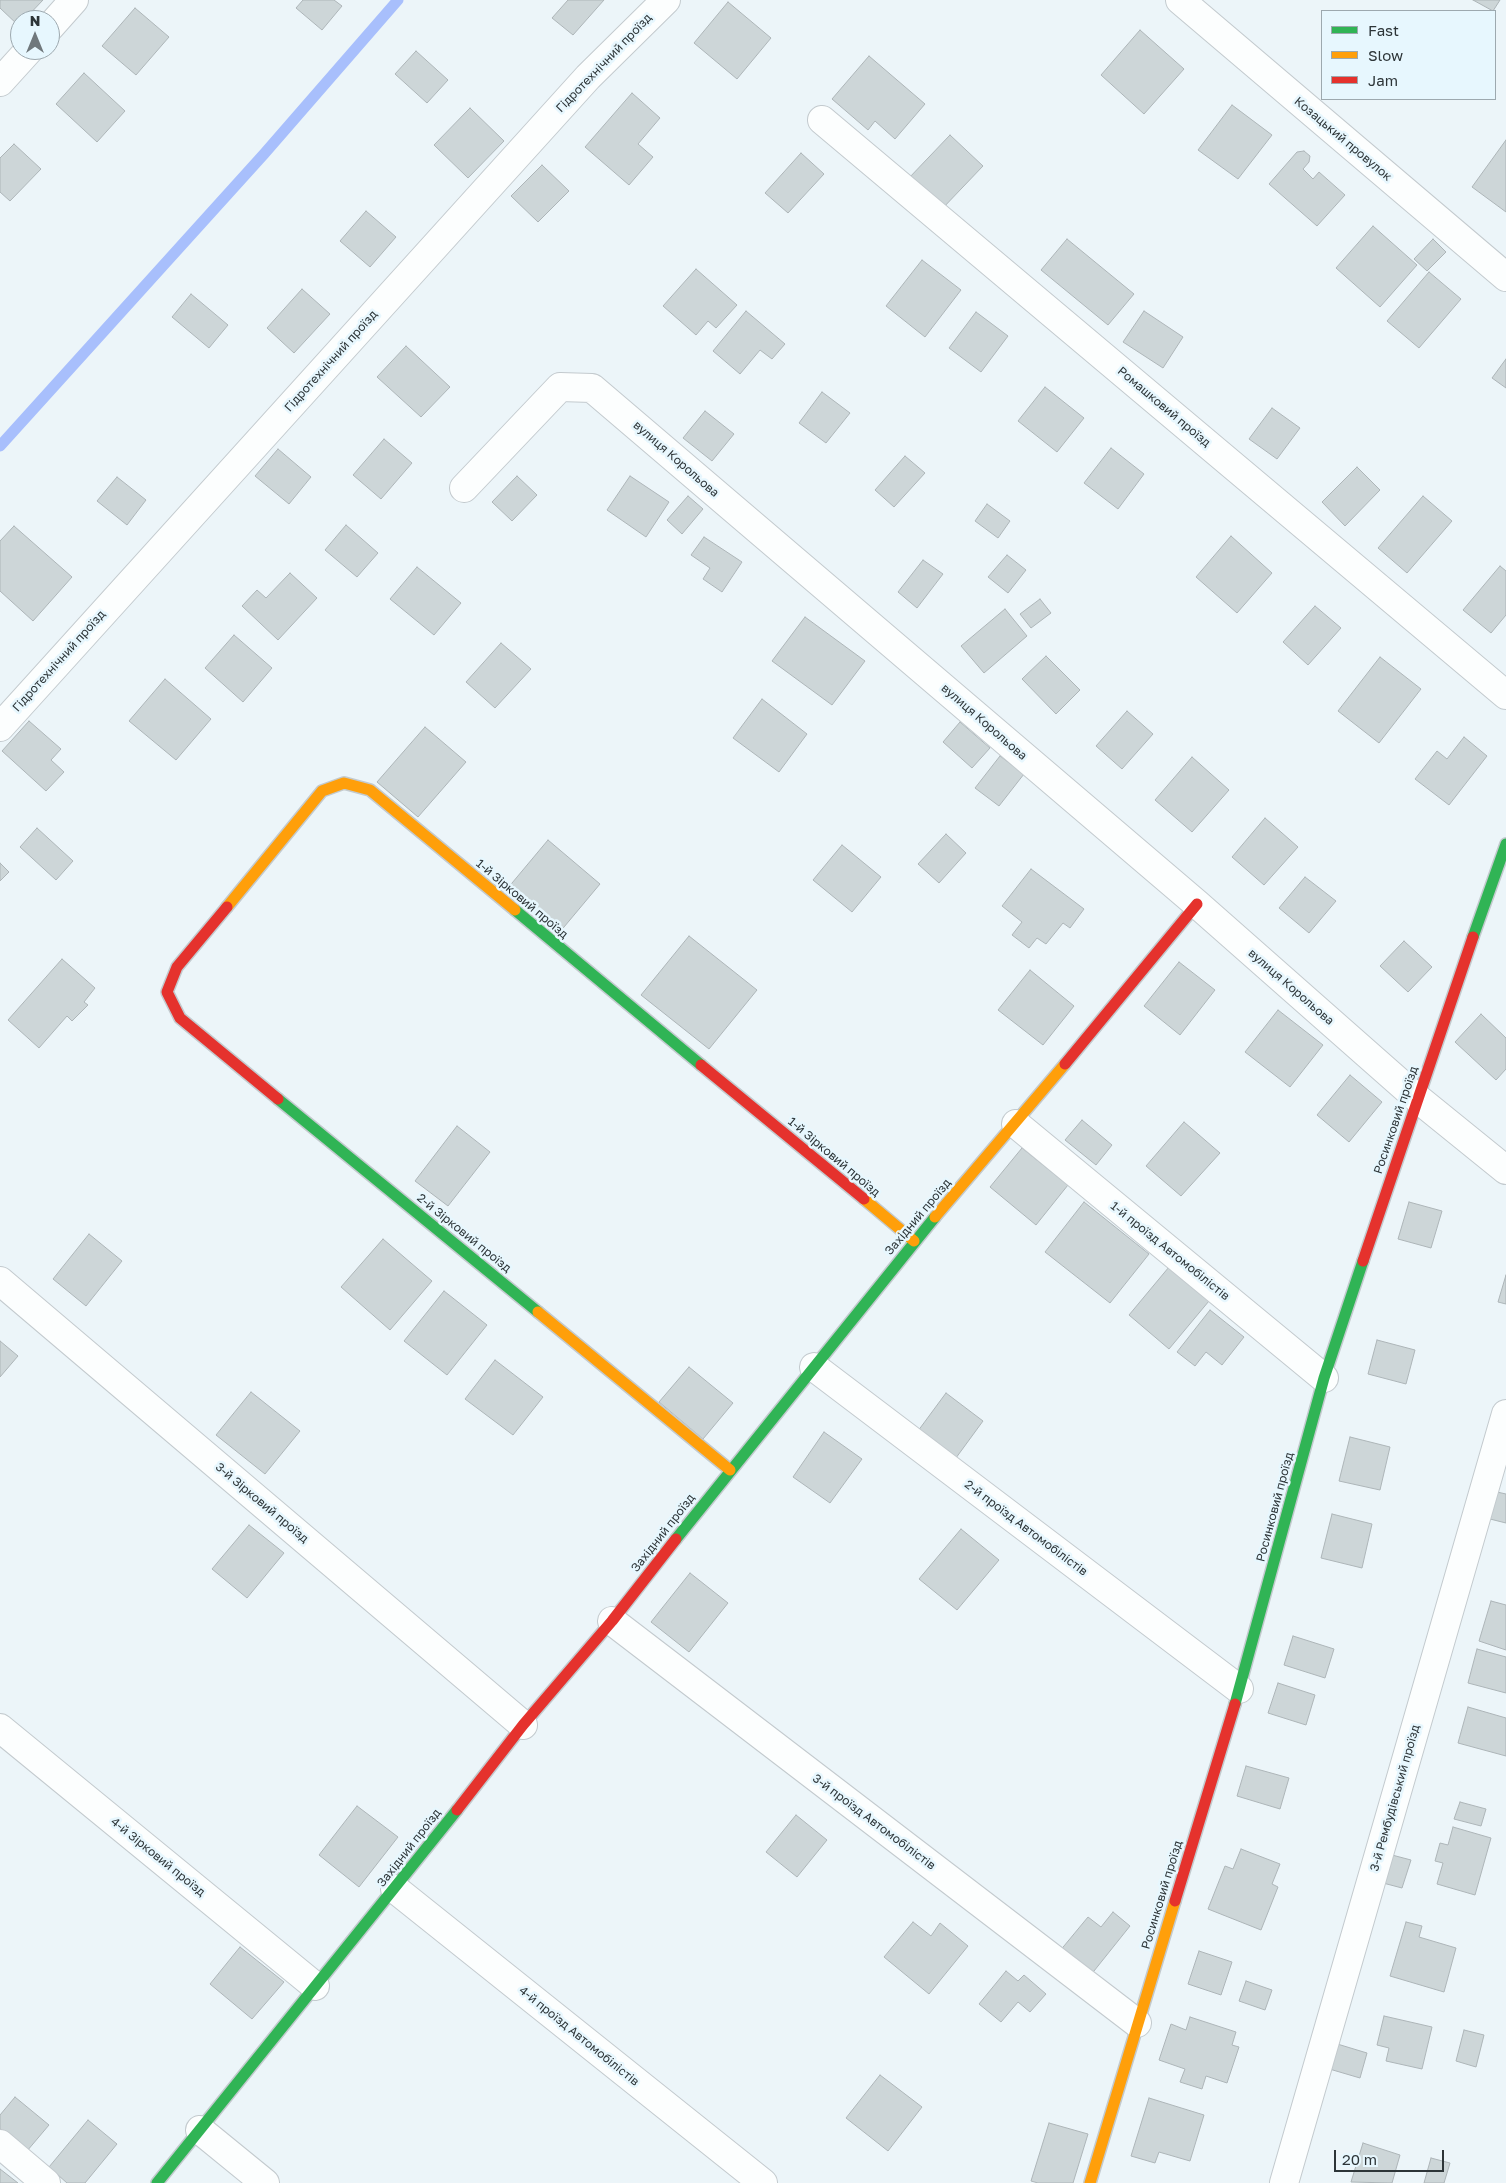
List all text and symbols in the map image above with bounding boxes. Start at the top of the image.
north arrow [10,10,60,60]
legend [1321,10,1496,100]
street label: Гідротехнічний проїзд [553,11,655,115]
text: N [30,12,40,29]
text: Fast [1368,21,1399,39]
text: Slow [1368,46,1403,64]
text: Jam [1368,71,1398,89]
street label: Козацький провулок [1291,94,1395,184]
street label: Гідротехнічний проїзд [282,307,380,415]
street label: Ромашковий проїзд [1115,364,1213,450]
street label: вулиця Корольова [630,418,722,500]
street label: Гідротехнічний проїзд [10,607,108,715]
street label: вулиця Корольова [938,681,1030,763]
street label: 1-й Зірковий проїзд [473,856,571,942]
street label: вулиця Корольова [1245,946,1337,1028]
street label: Росинковий проїзд [1371,1064,1421,1176]
street label: 1-й Зірковий проїзд [785,1114,883,1200]
street label: Західний проїзд [882,1176,954,1258]
street label: 2-й Зірковий проїзд [414,1191,514,1275]
street label: 1-й проїзд Автомобілістів [1108,1199,1232,1303]
street label: Росинковий проїзд [1253,1451,1297,1563]
street label: 3-й Зірковий проїзд [213,1460,311,1546]
street label: 2-й проїзд Автомобілістів [962,1477,1090,1579]
street label: Західний проїзд [628,1491,698,1575]
street label: 3-й Рембудівський проїзд [1367,1723,1423,1873]
street label: 3-й проїзд Автомобілістів [810,1771,938,1873]
street label: Західний проїзд [374,1806,444,1890]
street label: 4-й Зірковий проїзд [108,1814,208,1900]
street label: Росинковий проїзд [1139,1839,1185,1951]
street label: 4-й проїзд Автомобілістів [516,1983,642,2089]
scale bar [1336,2140,1446,2172]
text: 20 m [1342,2150,1377,2168]

